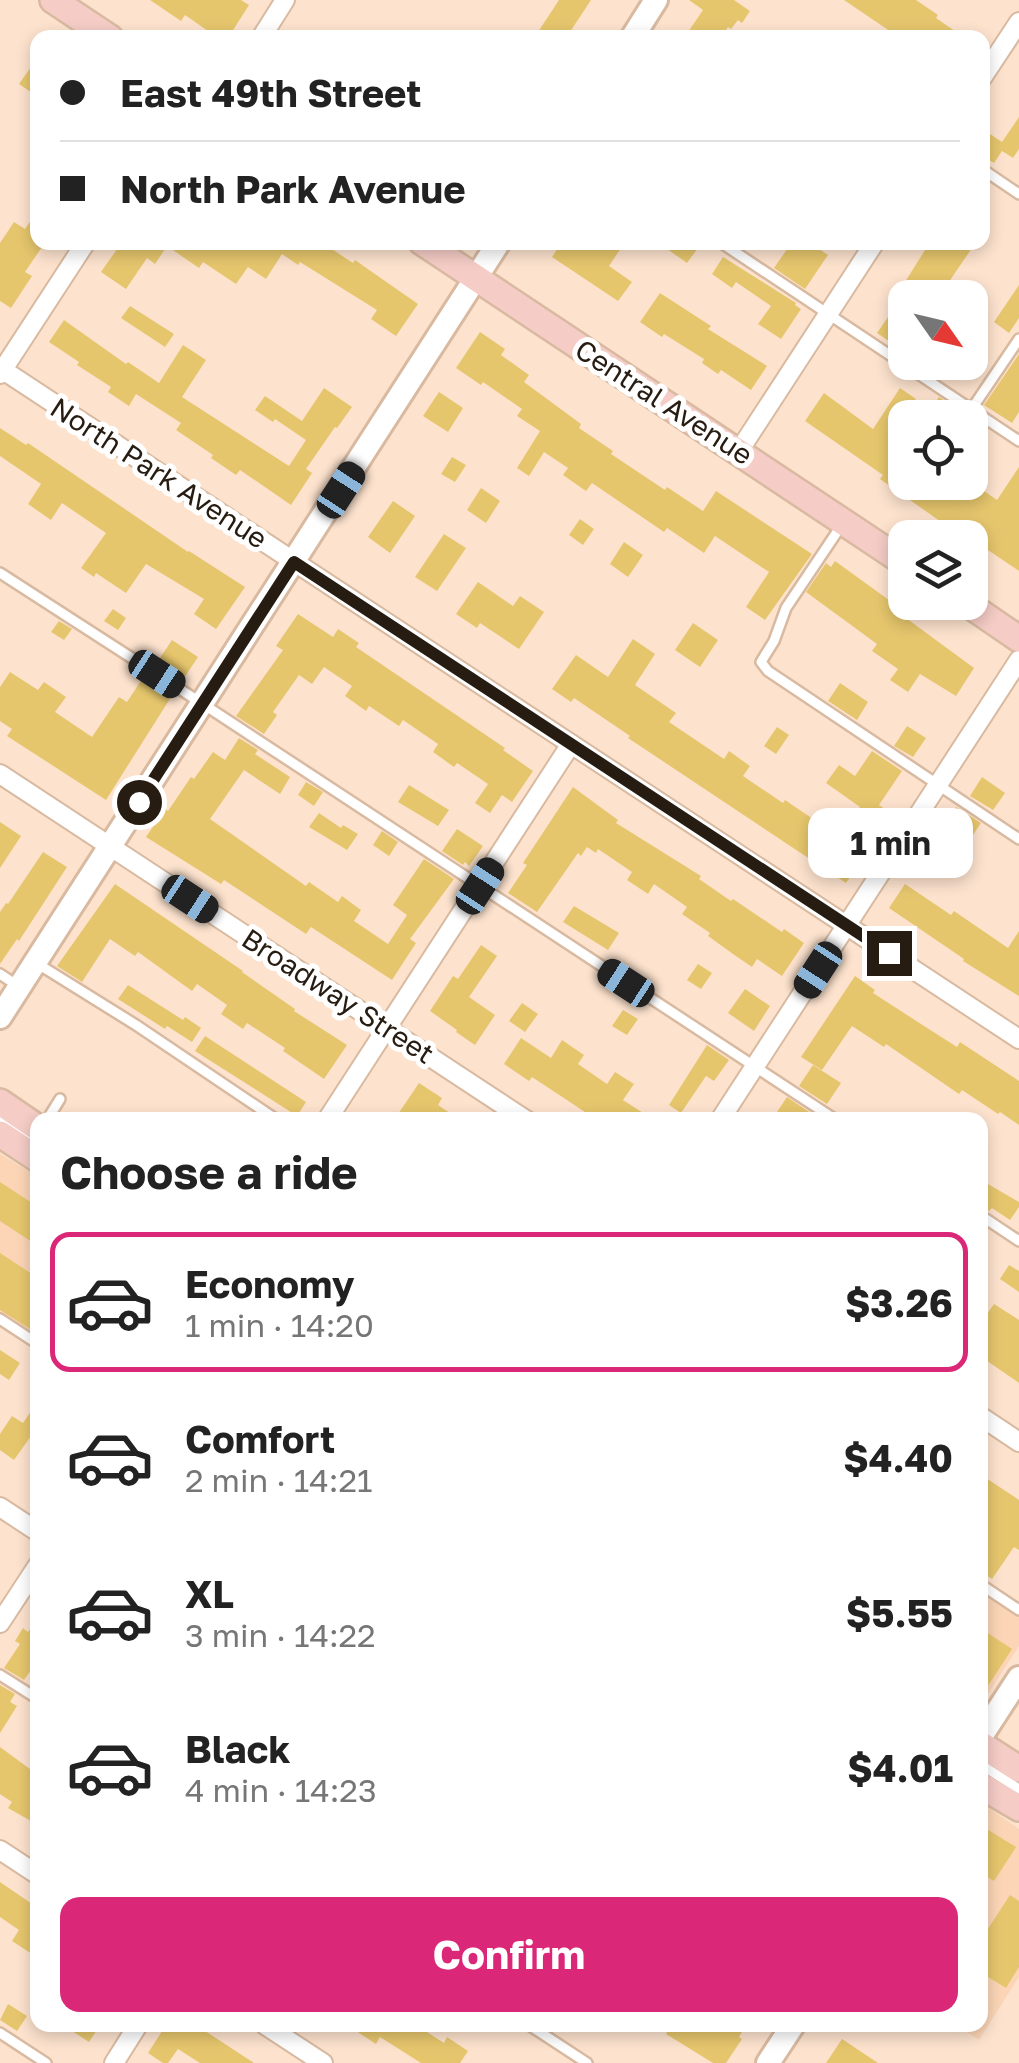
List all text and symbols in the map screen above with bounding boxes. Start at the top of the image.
text: East 49th Street [120,70,422,115]
text: North Park Avenue [120,166,466,211]
north arrow [888,280,988,380]
map controls [888,280,988,620]
street label: Central Avenue [569,332,759,471]
street label: North Park Avenue [45,390,274,555]
button: locate [888,400,988,500]
car [312,457,370,523]
button: layers [888,520,988,620]
car [124,645,190,703]
route start [117,780,162,825]
callout: 1 min [806,808,972,878]
text: 1 min [850,824,931,862]
car [451,853,509,919]
car [157,870,223,928]
street label: Broadway Street [236,921,440,1070]
route end [867,931,912,976]
car [789,937,847,1003]
car [593,954,659,1012]
text: Choose a ride [60,1145,358,1199]
icon: car [65,1257,155,1347]
text: Economy [185,1261,354,1306]
text: $3.26 [845,1280,953,1325]
text: 1 min · 14:20 [185,1306,374,1344]
icon: car [65,1412,155,1502]
text: Comfort [185,1416,335,1461]
text: $4.40 [843,1435,953,1480]
text: 2 min · 14:21 [185,1461,372,1499]
icon: car [65,1567,155,1657]
text: XL [185,1571,234,1616]
text: $5.55 [846,1590,953,1635]
text: 3 min · 14:22 [185,1616,376,1654]
icon: car [65,1722,155,1812]
text: Black [185,1726,290,1771]
text: $4.01 [847,1745,953,1790]
text: 4 min · 14:23 [185,1771,377,1809]
button: Confirm [60,1897,958,2012]

